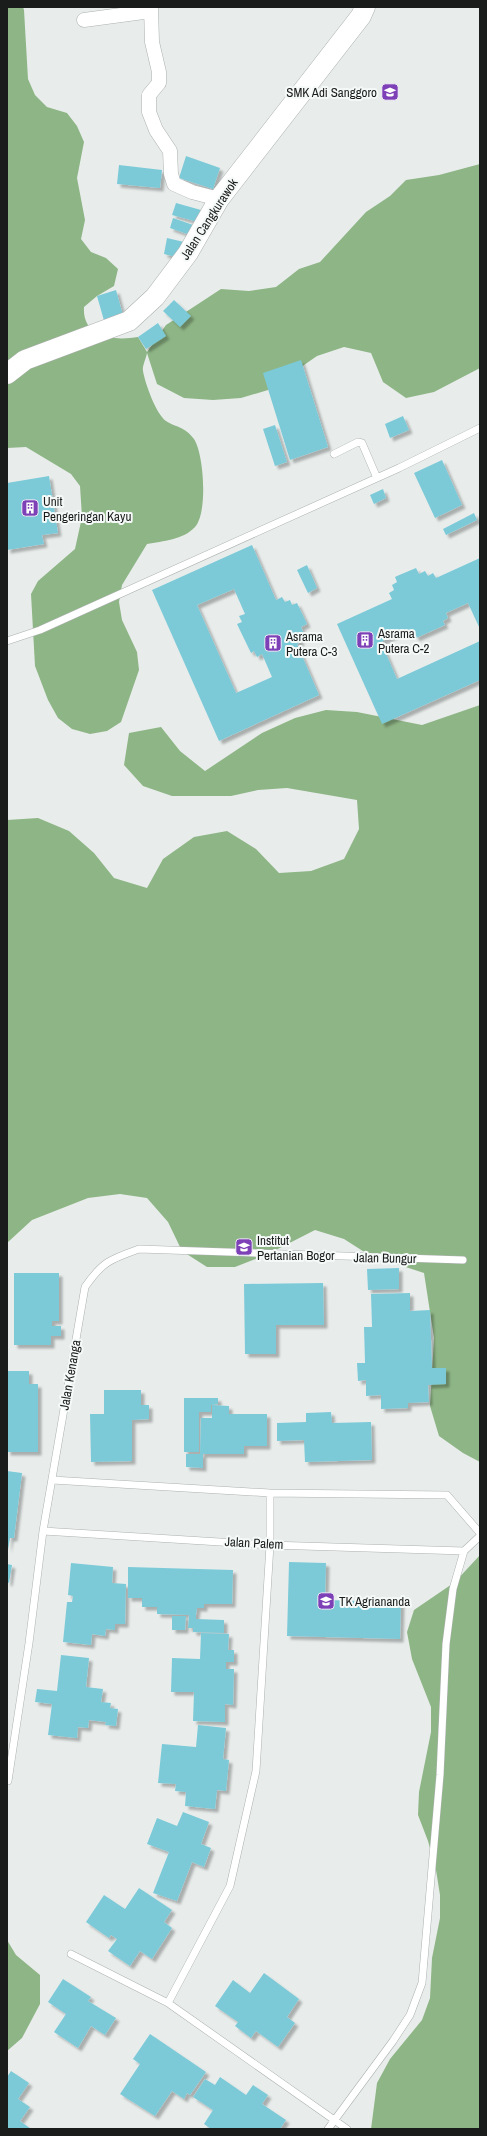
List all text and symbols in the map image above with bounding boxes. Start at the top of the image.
school or university icon: SMK Adi Sanggoro [380,82,400,102]
place label: SMK Adi Sanggoro [286,84,377,101]
street label: Jalan Cangkurawok [176,175,242,263]
place label: Unit Pengeringan Kayu [43,493,131,525]
building icon: Unit Pengeringan Kayu [20,498,40,518]
place label: Asrama Putera C-2 [377,625,430,657]
place label: Asrama Putera C-3 [285,628,338,660]
building icon: Asrama Putera C-2 [355,630,375,650]
building icon: Asrama Putera C-3 [263,633,283,653]
place label: Institut Pertanian Bogor [257,1232,335,1264]
school or university icon: Institut Pertanian Bogor [234,1237,254,1257]
street label: Jalan Bungur [353,1249,417,1267]
street label: Jalan Kenanga [55,1338,85,1411]
street label: Jalan Palem [224,1533,284,1553]
school or university icon: TK Agriananda [316,1591,336,1611]
place label: TK Agriananda [339,1593,410,1610]

